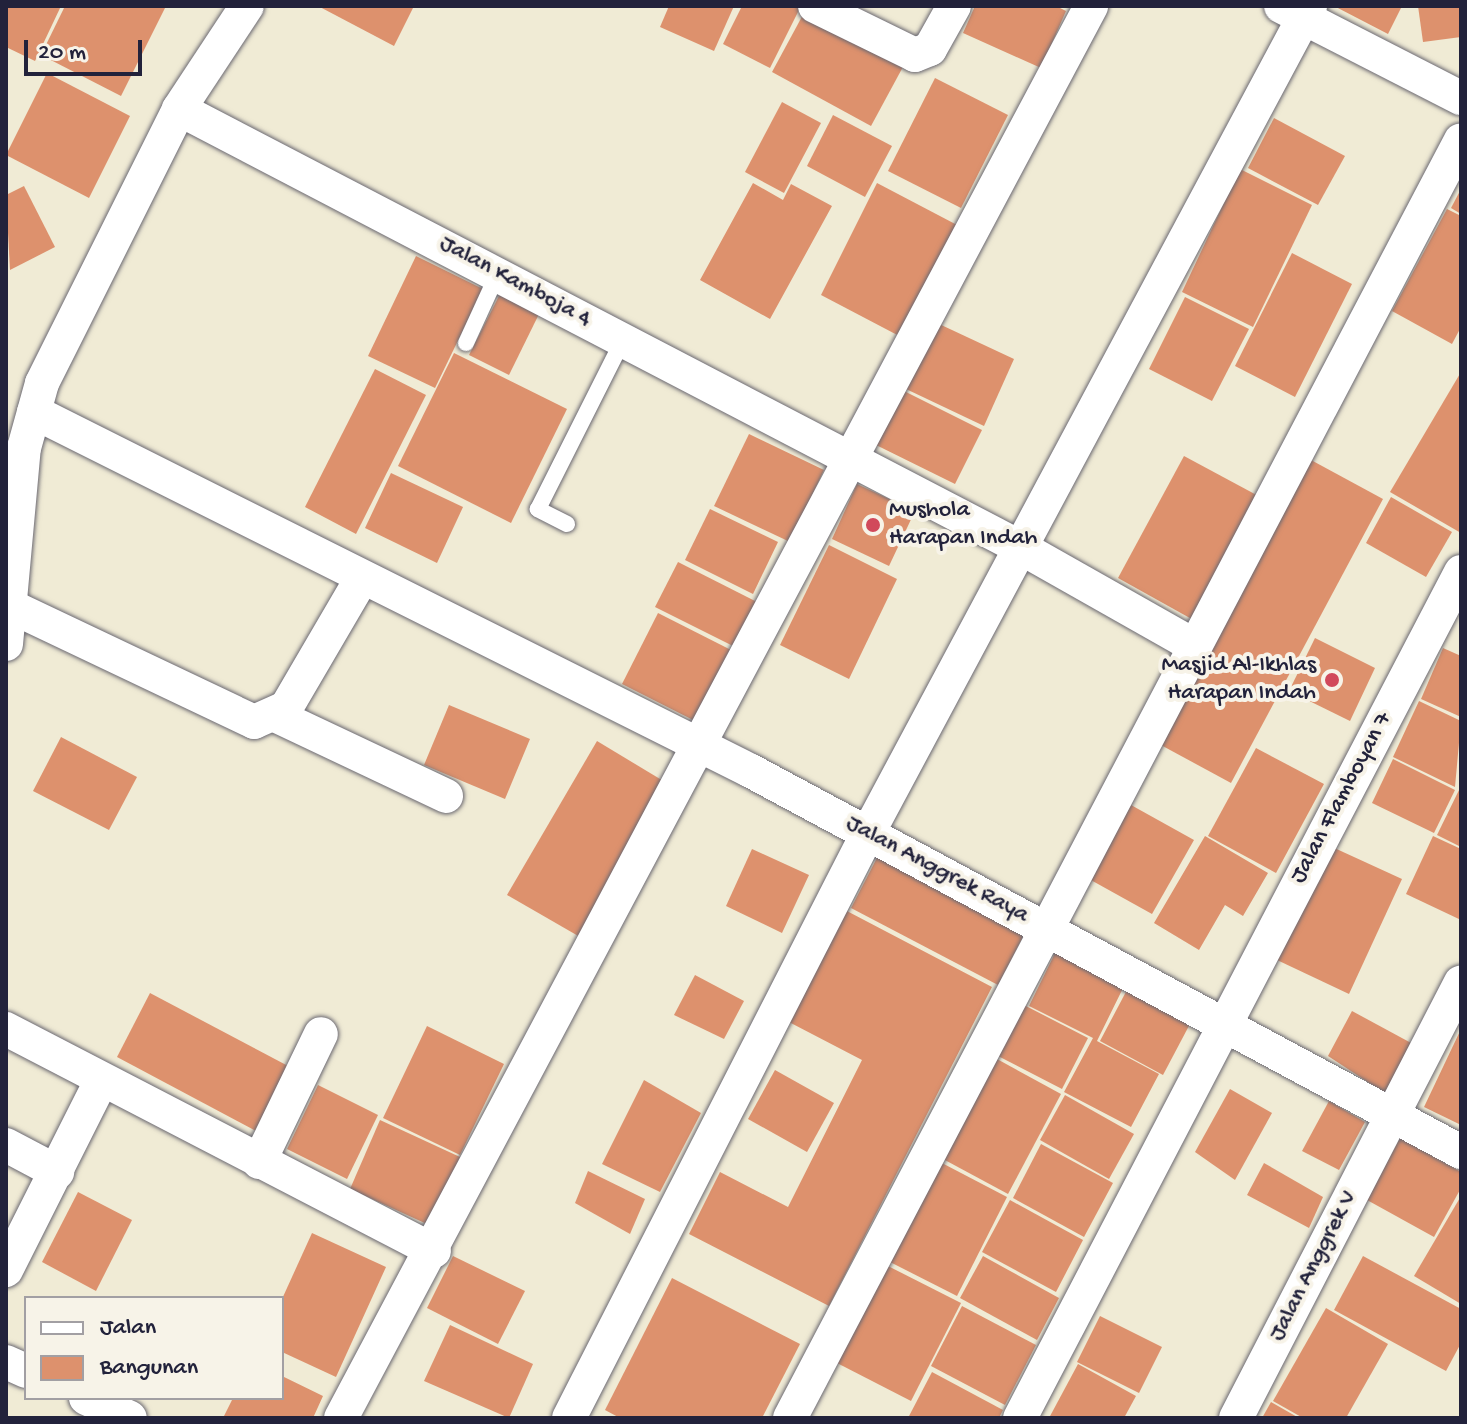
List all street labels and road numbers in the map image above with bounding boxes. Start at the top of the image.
street label: Jalan Kamboja 4 [434,230,596,334]
street label: Jalan Flamboyan 7 [1285,708,1399,888]
street label: Jalan Anggrek Raya [841,810,1033,930]
street label: Jalan Anggrek V [1264,1186,1364,1346]

